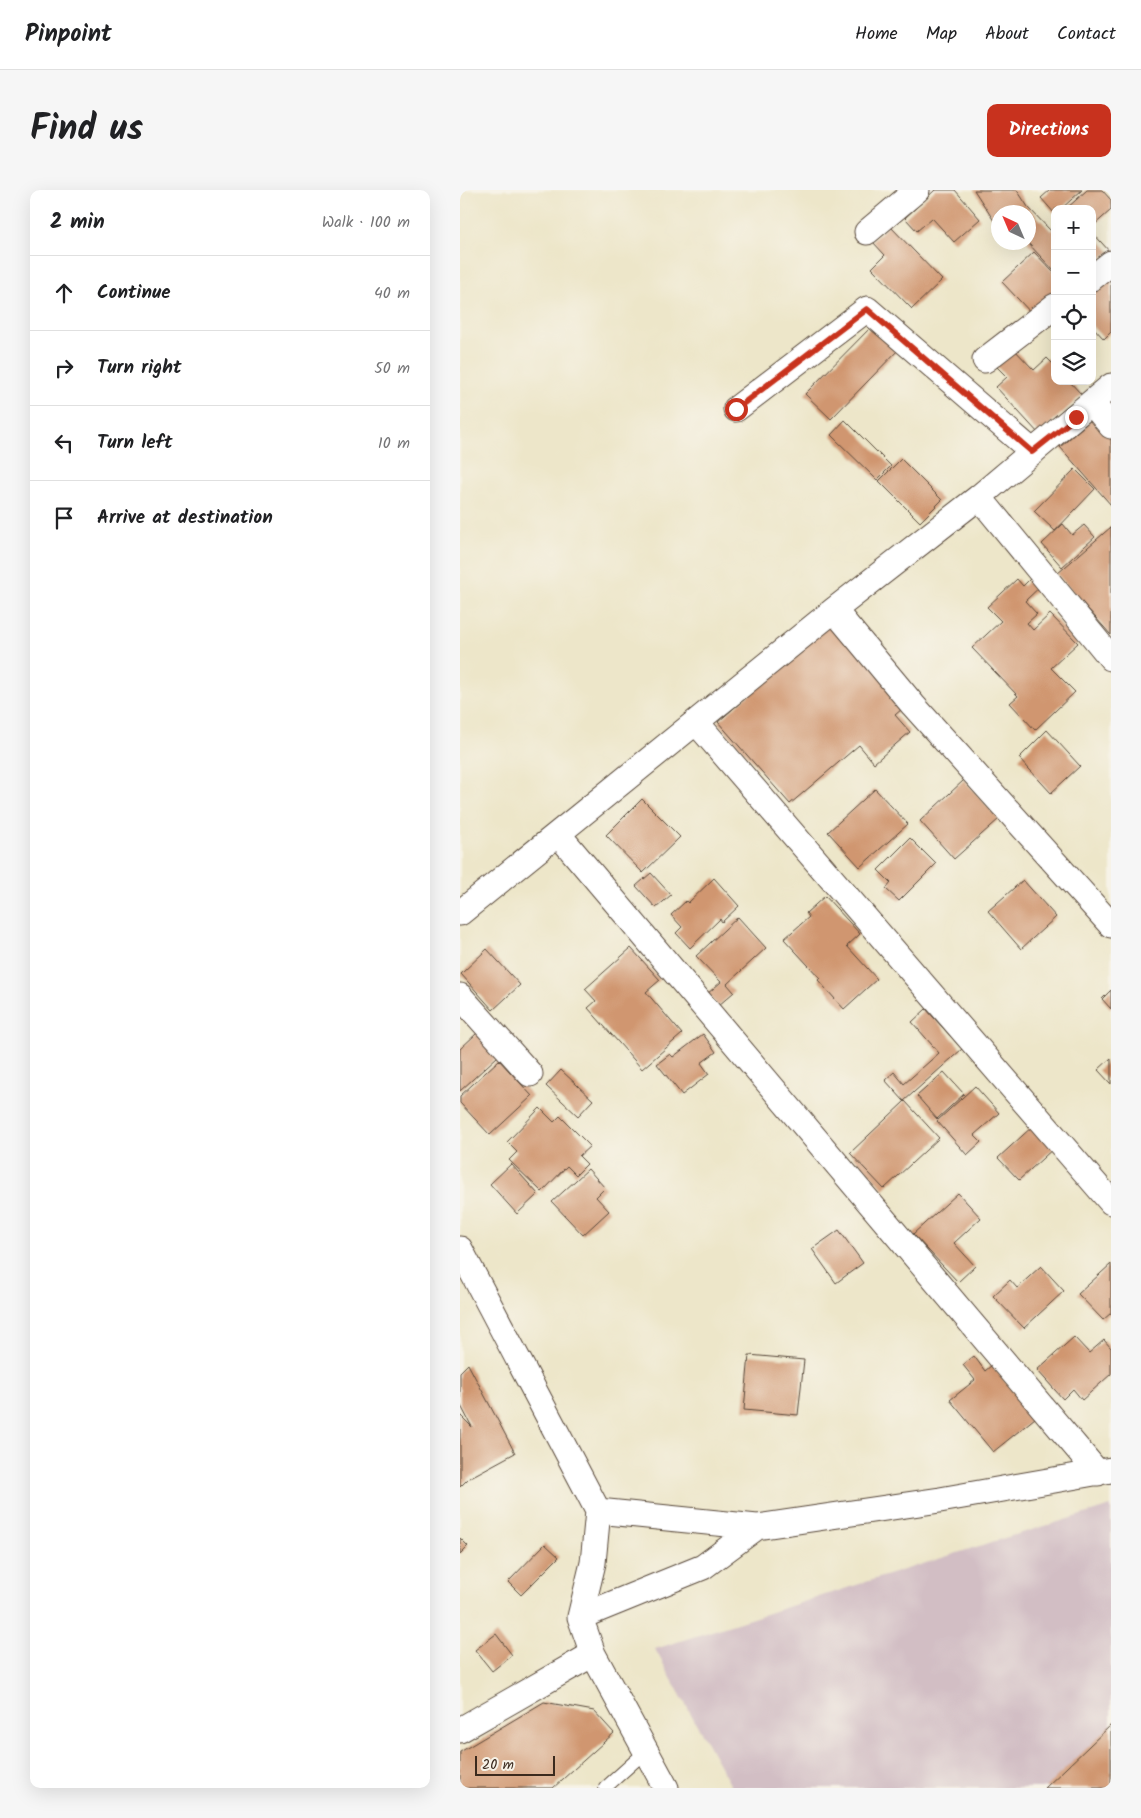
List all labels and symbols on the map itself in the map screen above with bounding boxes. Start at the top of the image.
north arrow [991,205,1036,250]
route start [725,398,748,421]
route end [1065,406,1088,429]
scale bar [475,1753,555,1776]

